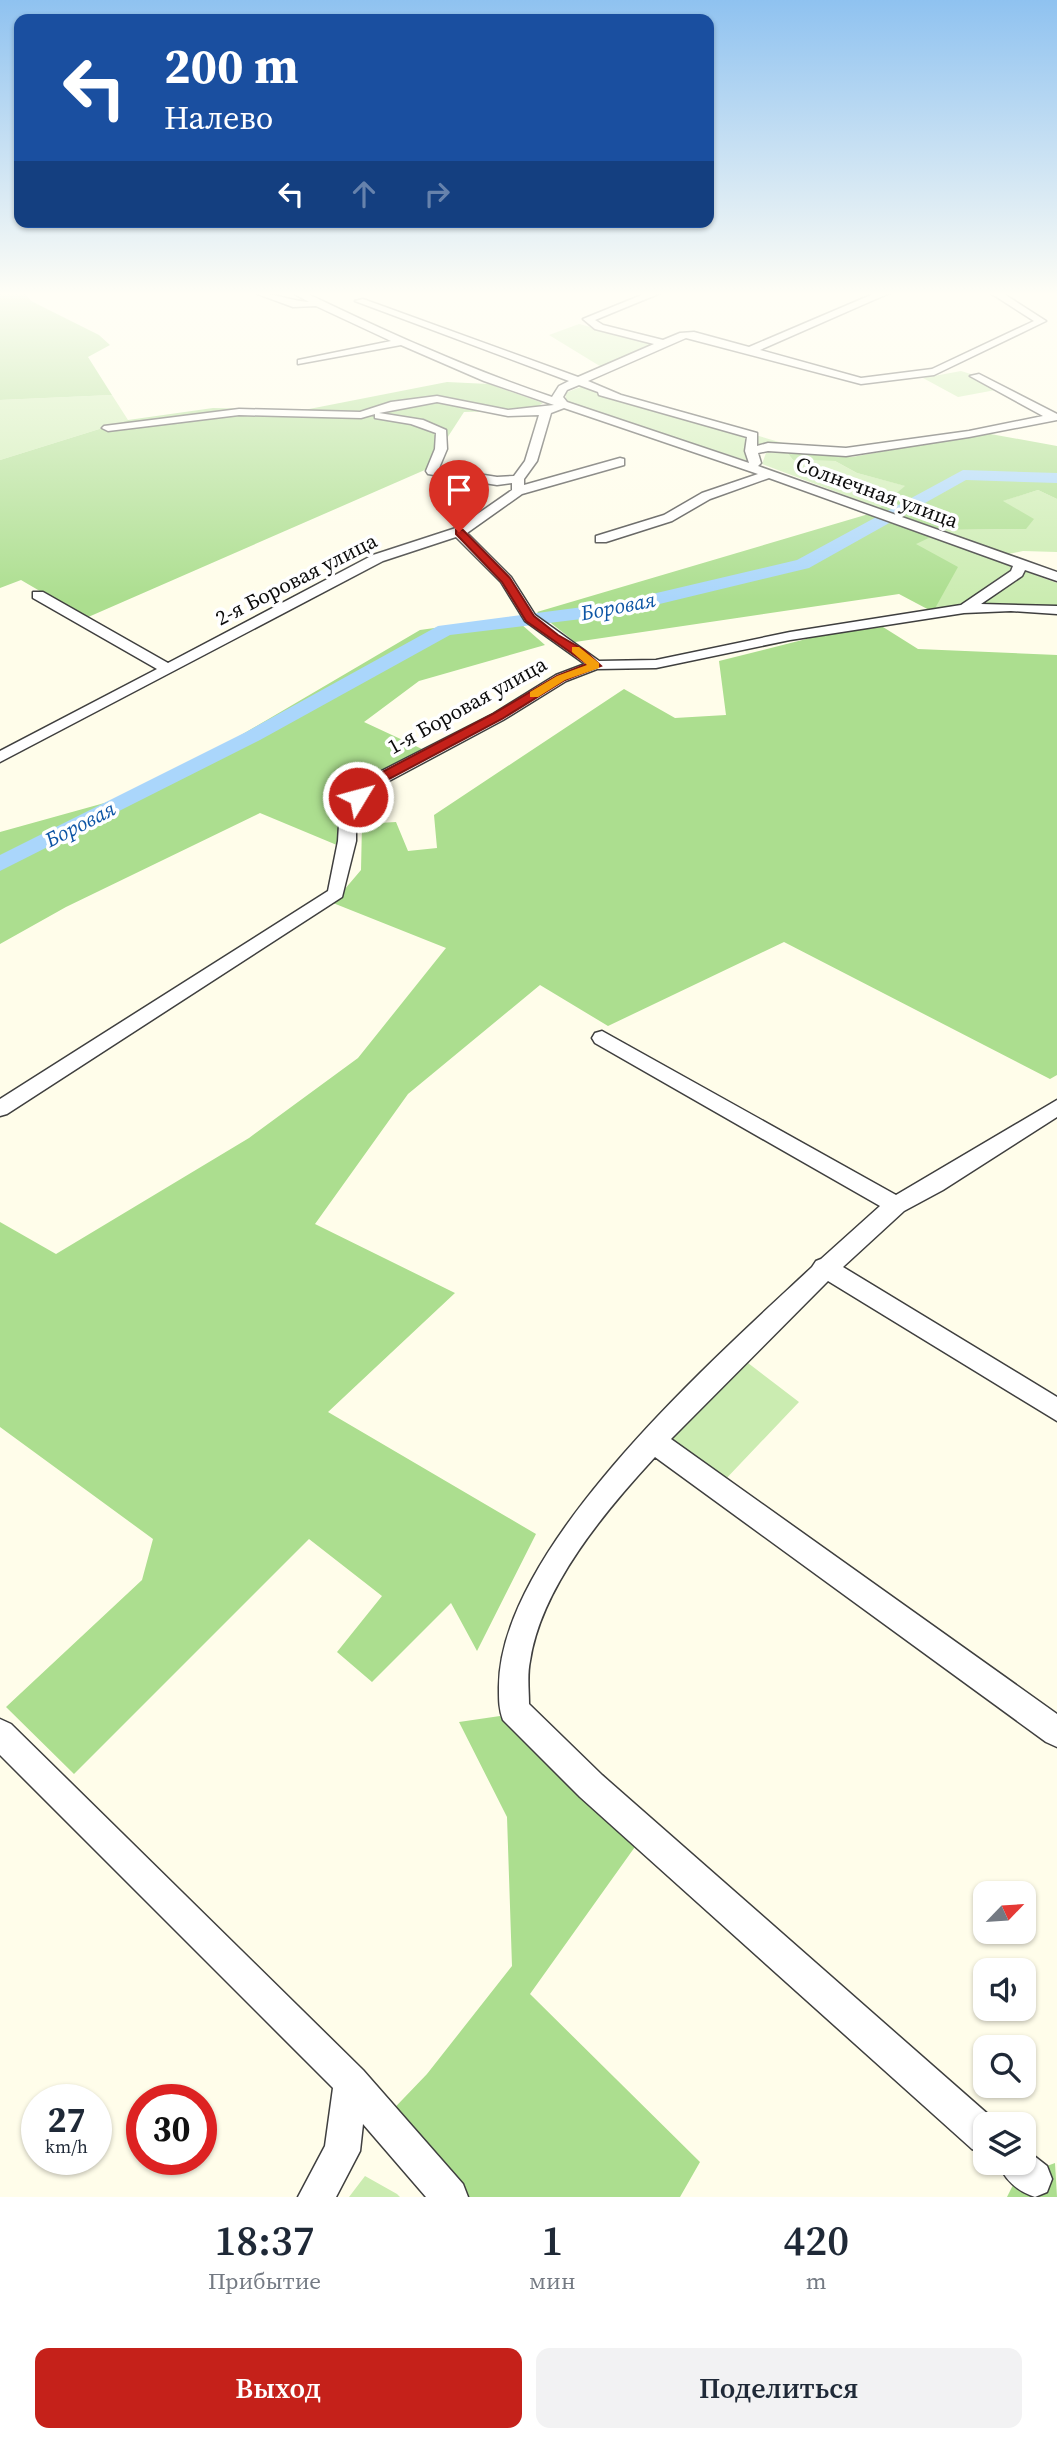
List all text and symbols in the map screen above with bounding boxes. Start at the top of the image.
text: 200 m [164,32,299,99]
icon: left [49,42,140,133]
text: Налево [164,96,273,140]
icon: left [272,175,310,213]
icon: ahead [345,175,383,213]
icon: right [418,175,456,213]
street label: Солнечная улица [792,449,963,535]
pin [429,460,489,532]
icon: arrive [440,471,478,509]
street label: 2-я Боровая улица [210,526,382,632]
water label: Боровая [577,584,658,628]
street label: 1-я Боровая улица [382,649,552,761]
position arrow [321,760,395,834]
water label: Боровая [39,794,121,855]
north arrow [973,1881,1036,1944]
map controls [973,1881,1036,2175]
button: sound [973,1958,1036,2021]
button: search [973,2035,1036,2098]
speed limit sign: 30 [126,2084,217,2175]
text: 27 [48,2096,85,2144]
button: layers [973,2112,1036,2175]
text: km/h [45,2134,88,2159]
text: 18:37 [215,2211,315,2269]
text: 1 [541,2211,563,2269]
text: 420 [783,2211,849,2269]
text: Прибытие [208,2265,321,2297]
text: мин [529,2265,576,2297]
text: m [806,2265,827,2297]
button: Выход [35,2348,522,2428]
button: Поделиться [536,2348,1022,2428]

